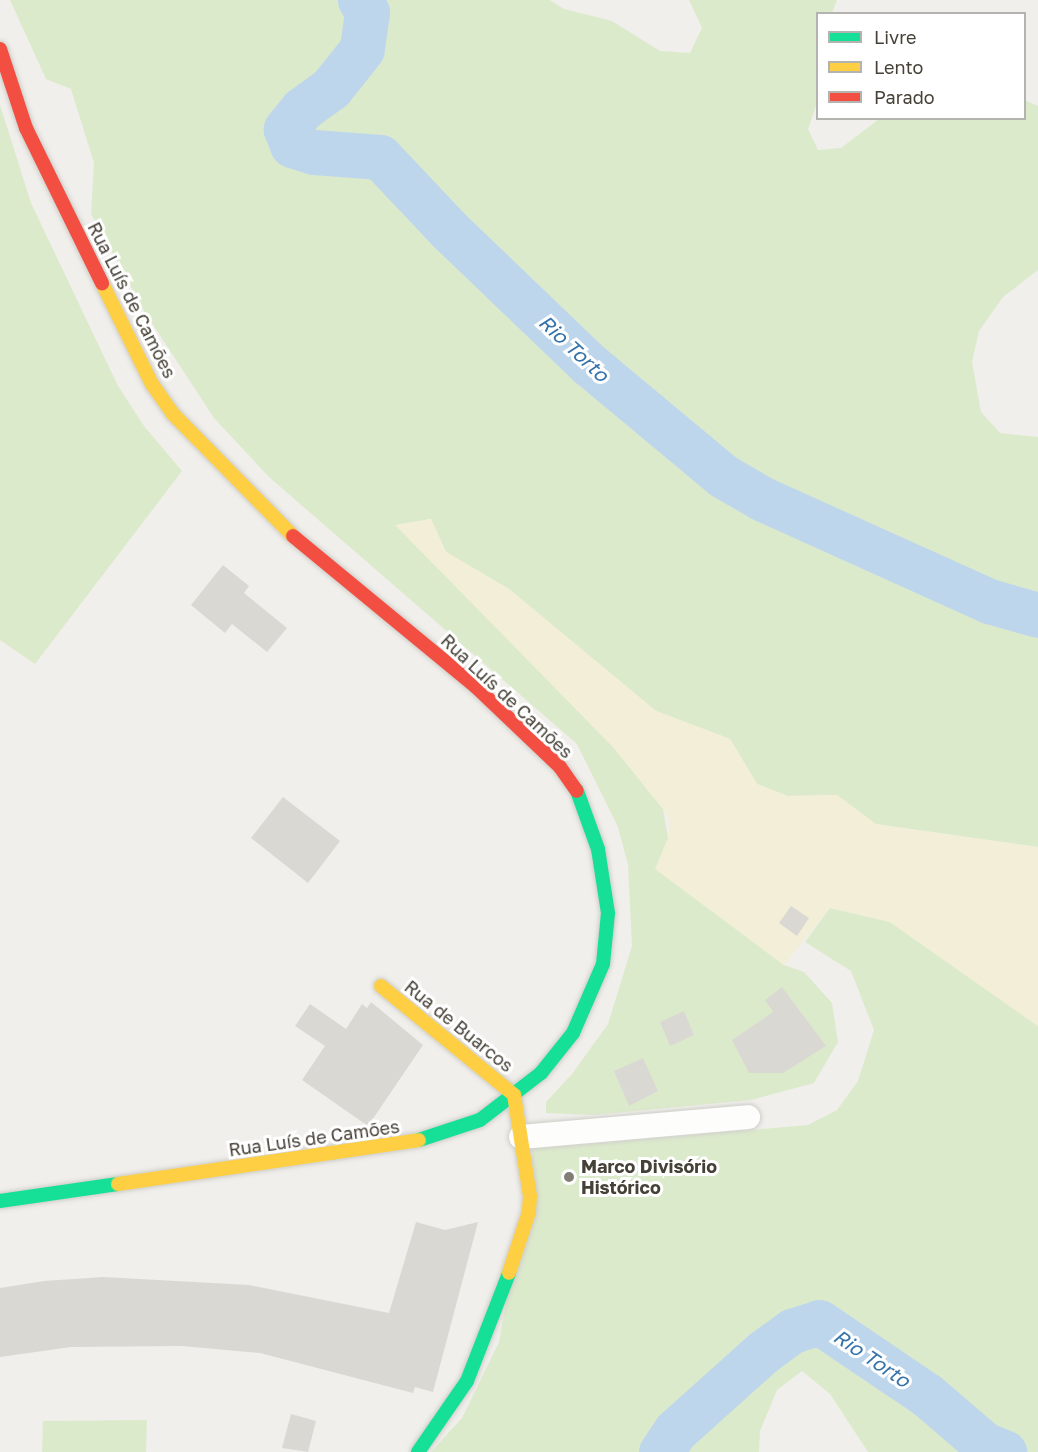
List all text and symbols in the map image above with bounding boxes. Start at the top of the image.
legend [816,12,1026,120]
text: Livre [874,26,916,48]
text: Lento [874,56,923,78]
text: Parado [874,86,935,108]
street label: Rua Luís de Camões [83,218,181,382]
water label: Rio Torto [534,310,614,386]
street label: Rua Luís de Camões [437,629,577,763]
street label: Rua de Buarcos [400,976,518,1076]
street label: Rua Luís de Camões [227,1115,401,1161]
place label: Marco Divisório Histórico [581,1156,717,1198]
marker: Marco Divisório Histórico [562,1170,576,1184]
water label: Rio Torto [829,1324,915,1392]

